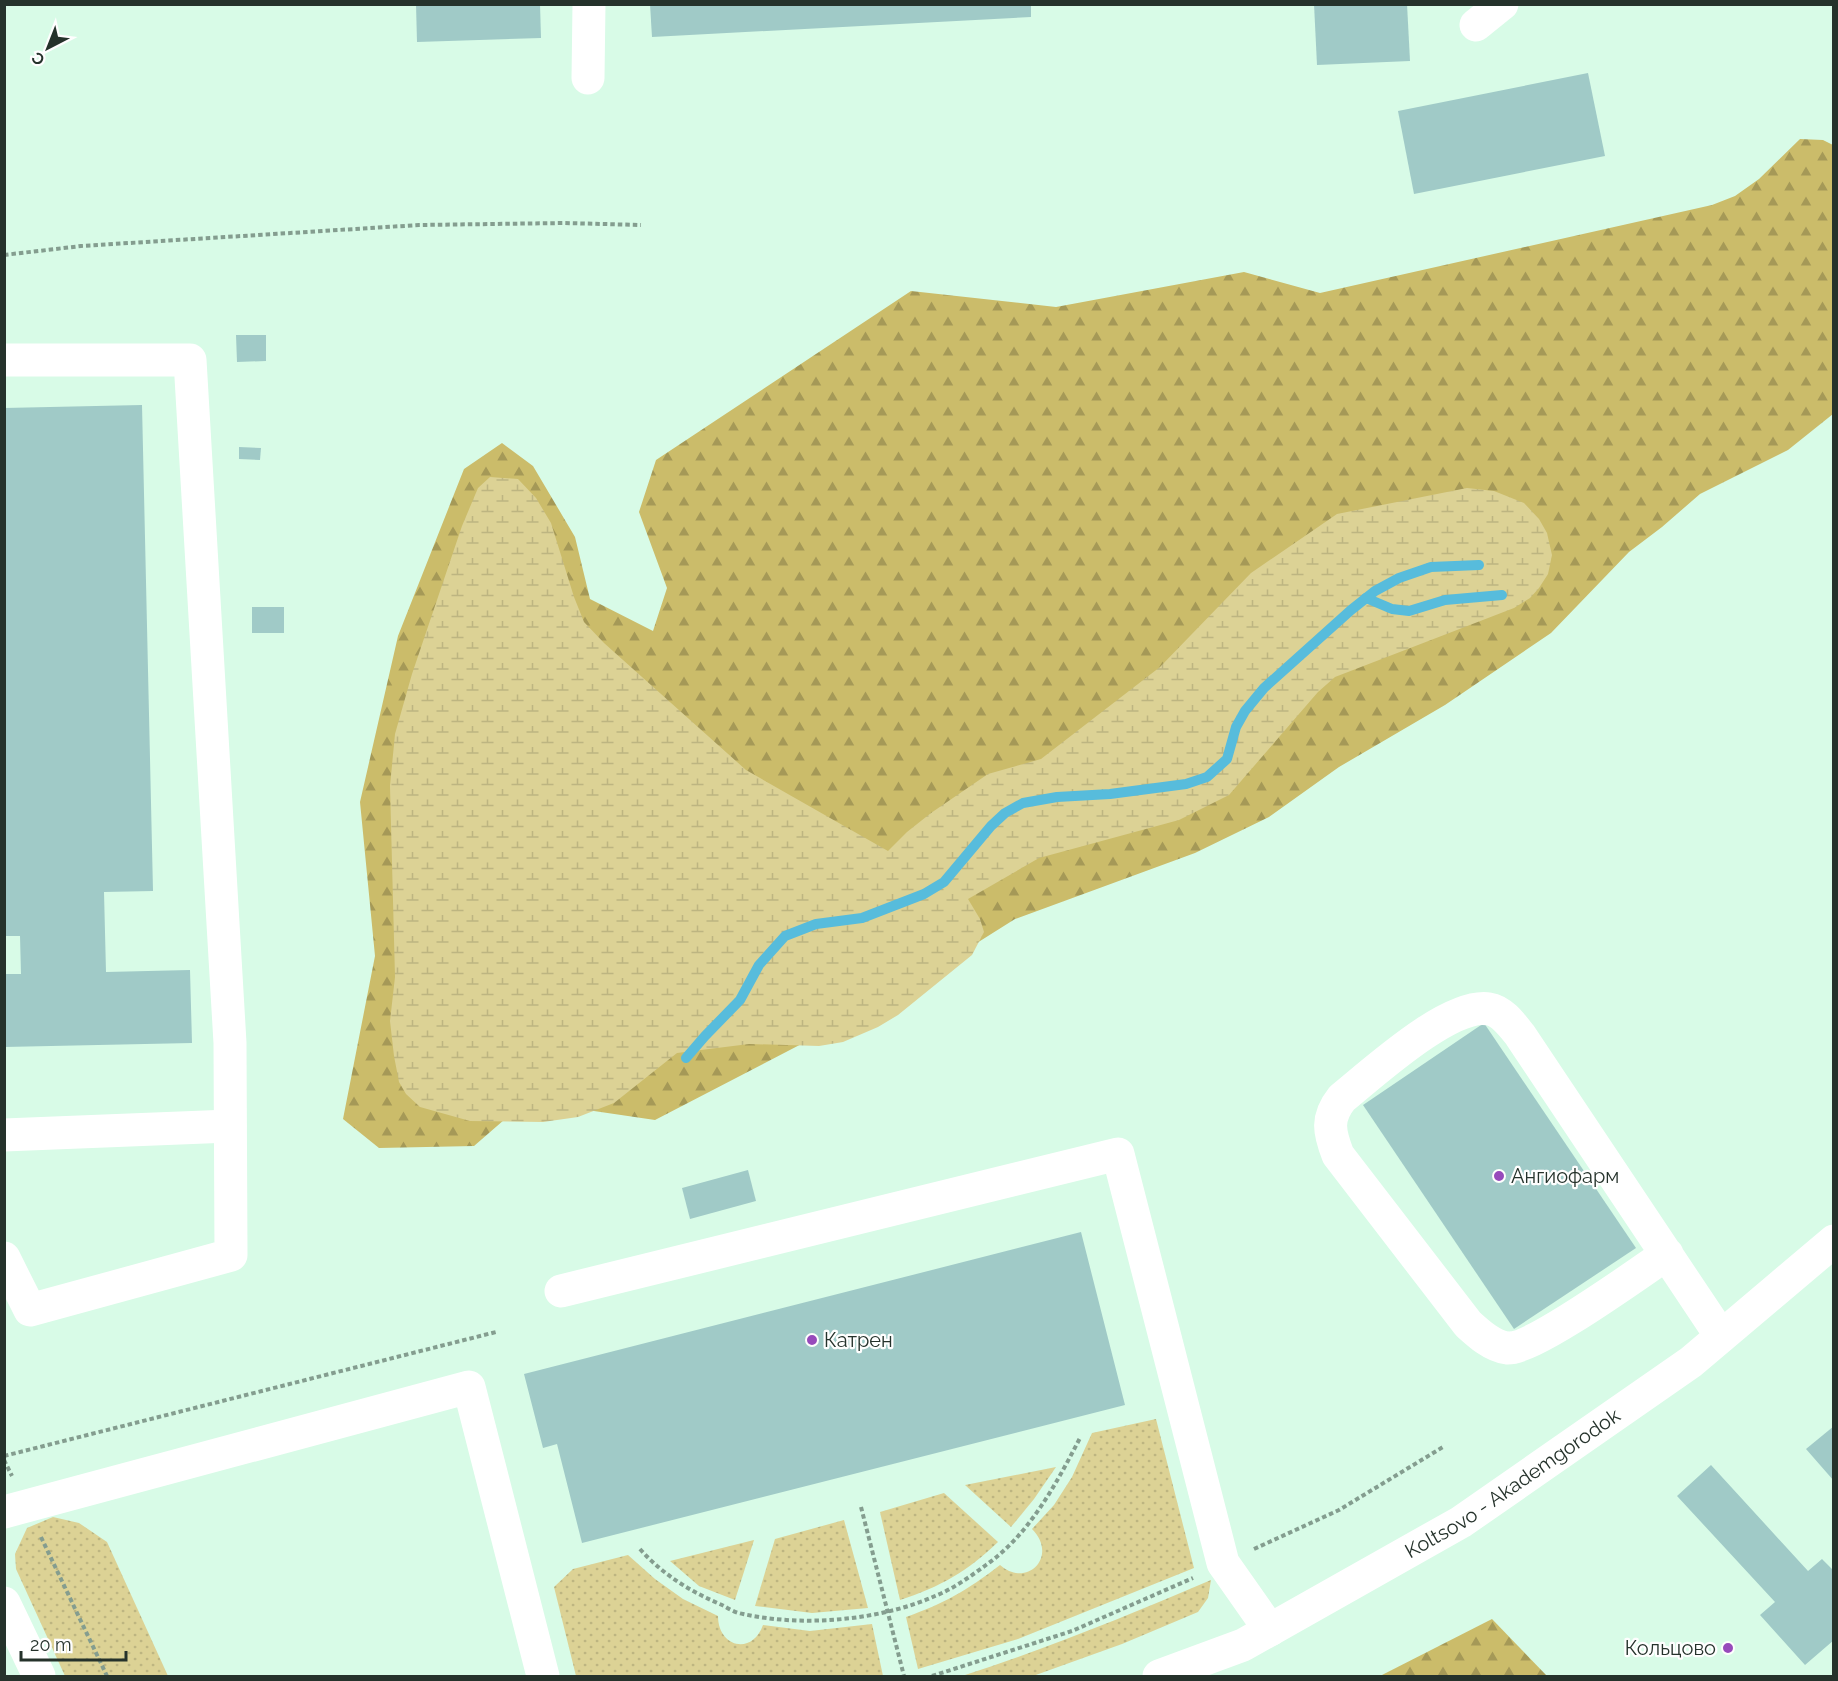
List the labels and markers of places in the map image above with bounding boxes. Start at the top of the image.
place label: Ангиофарм [1511,1164,1619,1188]
marker: Ангиофарм [1492,1169,1506,1183]
place label: Катрен [824,1328,893,1352]
marker: Катрен [805,1333,819,1347]
place label: Кольцово [1625,1636,1716,1660]
marker: Кольцово [1721,1641,1735,1655]

